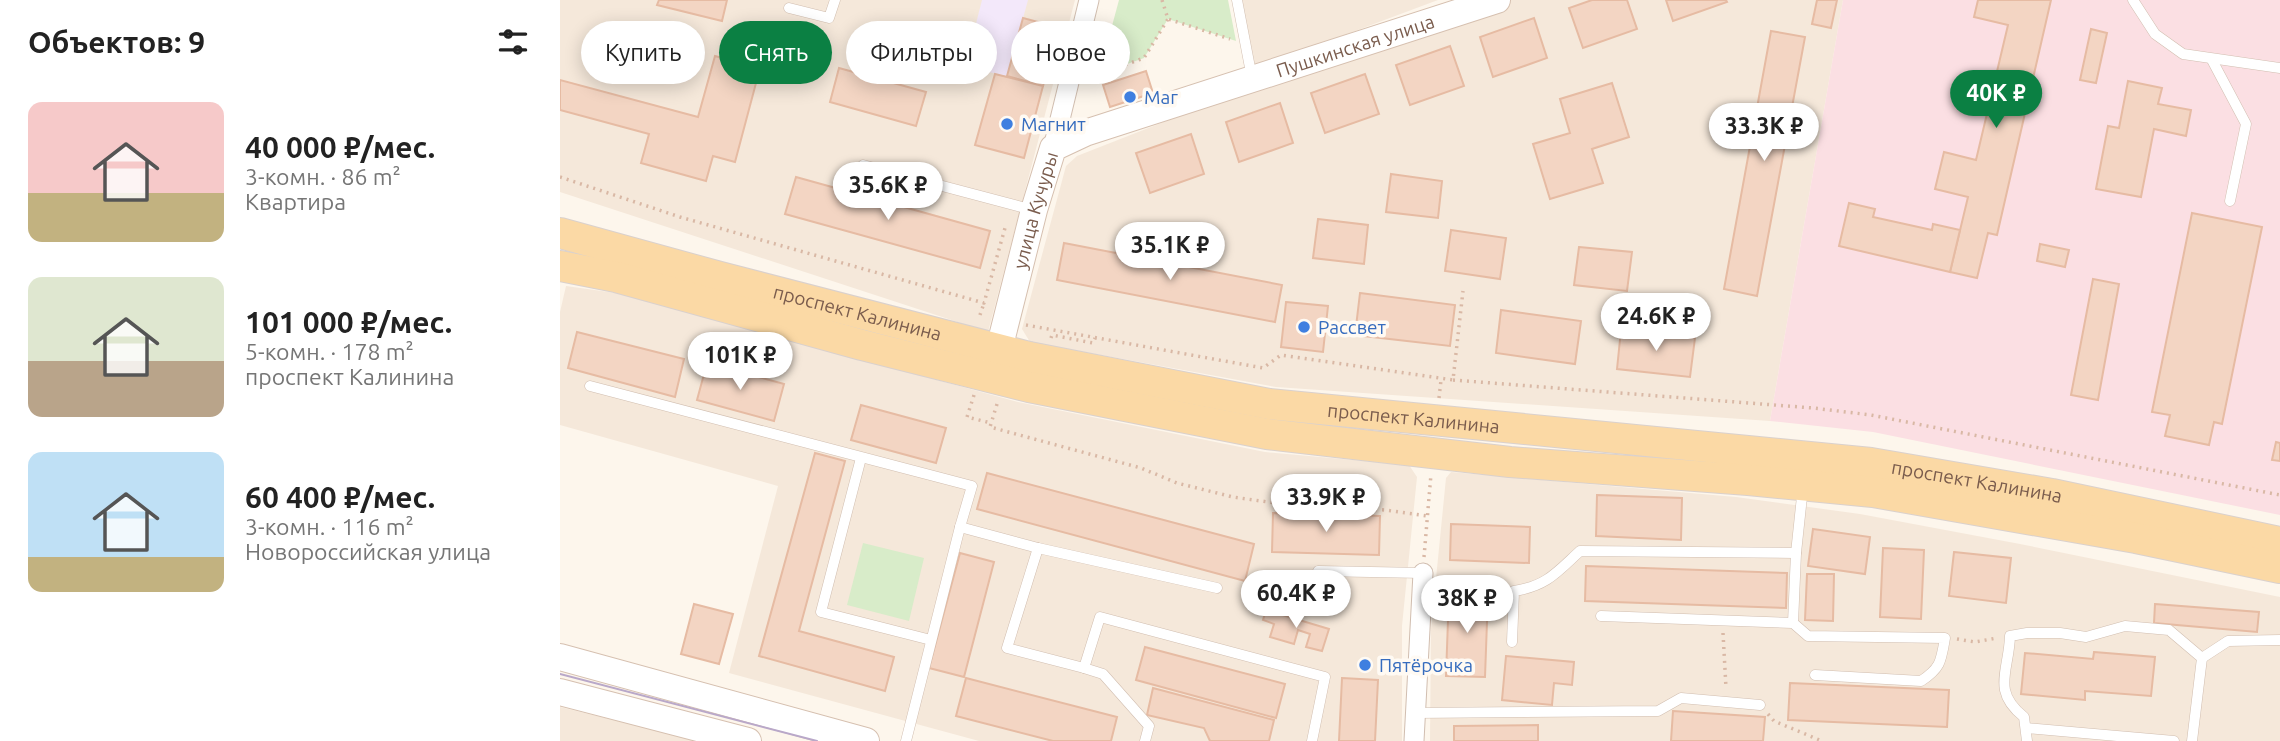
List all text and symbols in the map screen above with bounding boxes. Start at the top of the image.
street label: Пушкинская улица [1273,10,1437,82]
chip: Купить [581,21,705,84]
chip: Снять [719,21,832,84]
chip: Фильтры [846,21,997,84]
chip: Новое [1011,21,1130,84]
icon: filters [494,23,532,61]
text: Объектов: 9 [28,25,205,59]
pin: 40K ₽ [1947,71,2045,130]
text: 40K ₽ [1966,80,2026,105]
place label: Маг [1144,86,1178,108]
marker: Маг [1122,89,1138,105]
pin: 33.3K ₽ [1699,104,1829,163]
place label: Магнит [1021,113,1086,135]
text: 33.3K ₽ [1725,113,1803,138]
marker: Магнит [999,116,1015,132]
icon: home [84,130,168,214]
text: 40 000 ₽/мес. [245,130,435,164]
street label: улица Кучуры [1009,149,1062,271]
pin: 35.6K ₽ [823,162,953,222]
text: 3-комн. · 86 m² [245,164,401,189]
text: 35.6K ₽ [849,172,927,197]
text: Квартира [245,189,346,214]
pin: 35.1K ₽ [1105,222,1235,282]
text: 35.1K ₽ [1131,232,1209,257]
street label: проспект Калинина [771,280,944,345]
pin: 24.6K ₽ [1591,294,1721,353]
text: 24.6K ₽ [1617,303,1695,328]
icon: home [84,305,168,389]
text: 101 000 ₽/мес. [245,305,452,339]
place label: Рассвет [1318,316,1387,338]
marker: Рассвет [1296,319,1312,335]
pin: 101K ₽ [683,332,797,392]
text: 5-комн. · 178 m² [245,339,414,364]
text: 101K ₽ [704,342,776,367]
text: проспект Калинина [245,364,454,389]
street label: проспект Калинина [1326,399,1501,438]
street label: проспект Калинина [1890,456,2064,507]
pin: 33.9K ₽ [1261,475,1391,534]
icon: home [84,480,168,564]
text: 60 400 ₽/мес. [245,480,435,514]
text: 33.9K ₽ [1287,484,1365,509]
text: 3-комн. · 116 m² [245,514,414,539]
text: Новороссийская улица [245,539,491,564]
pin: 60.4K ₽ [1231,570,1361,630]
pin: 38K ₽ [1418,576,1516,635]
text: 60.4K ₽ [1257,580,1335,605]
text: 38K ₽ [1437,585,1497,610]
place label: Пятёрочка [1379,654,1473,676]
marker: Пятёрочка [1357,657,1373,673]

